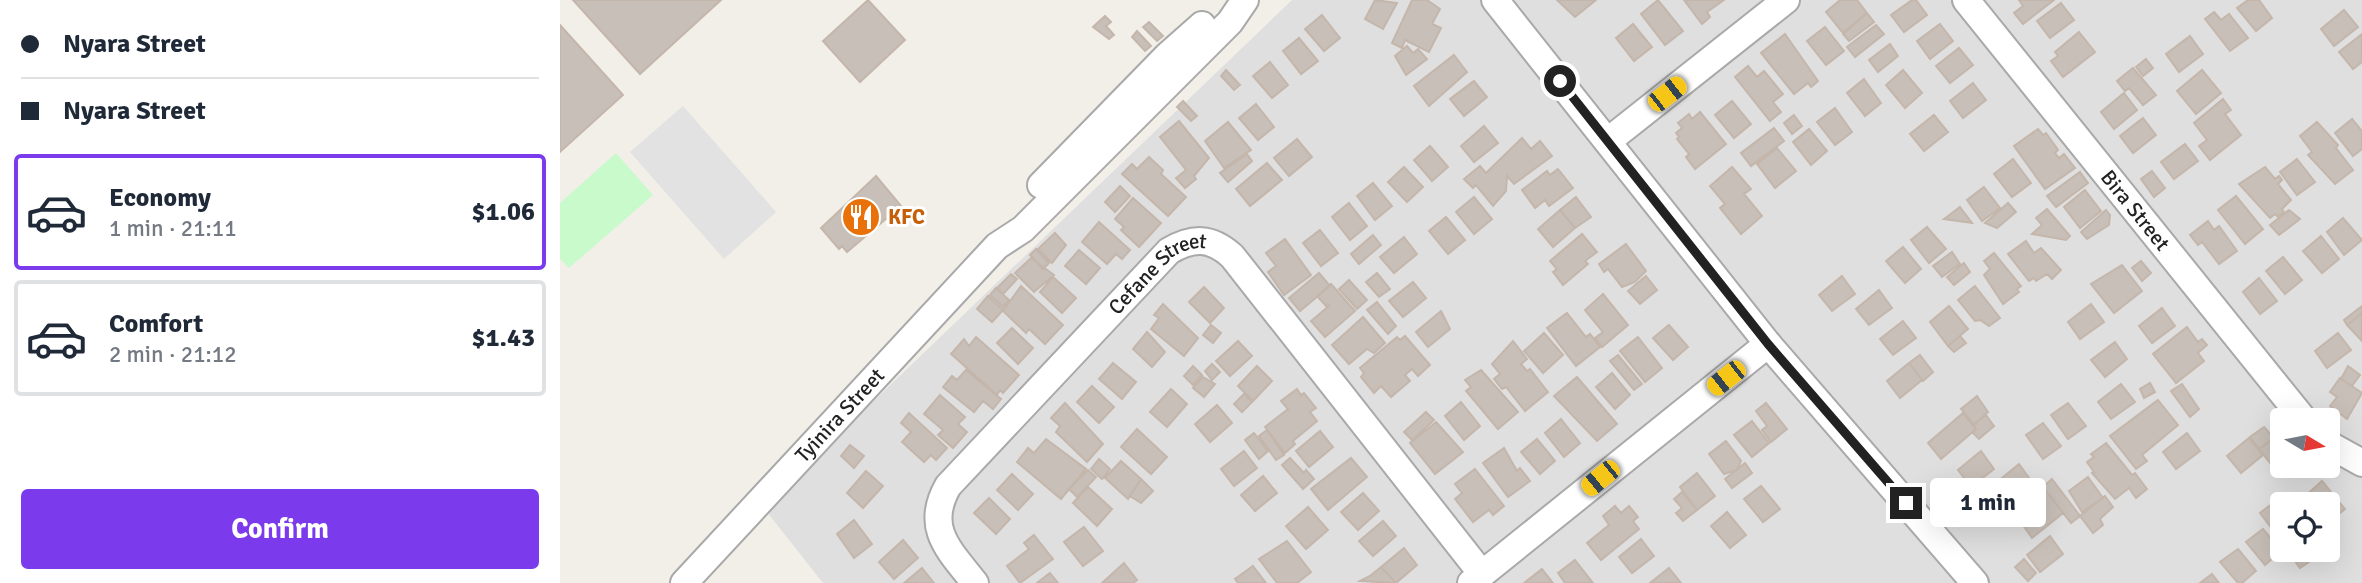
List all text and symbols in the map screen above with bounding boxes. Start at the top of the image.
text: Nyara Street [63,28,206,60]
route start [1544,65,1576,97]
car [1644,73,1691,115]
text: Nyara Street [63,95,206,127]
street label: Bira Street [2095,165,2176,256]
icon: car [25,181,88,244]
text: Economy [109,182,211,214]
text: $1.06 [471,196,535,228]
restaurant icon: KFC [840,196,882,238]
place label: KFC [888,204,925,230]
text: 1 min · 21:11 [109,214,237,243]
street label: Cefane Street [1103,228,1208,320]
icon: car [25,307,88,370]
text: Comfort [109,308,203,340]
text: $1.43 [471,322,535,354]
text: 2 min · 21:12 [109,340,237,369]
car [1703,357,1750,399]
street label: Tyinira Street [790,363,890,468]
north arrow [2270,408,2340,478]
map controls [2270,408,2340,562]
car [1578,457,1623,499]
callout: 1 min [1930,478,2046,528]
route end [1890,487,1922,519]
text: 1 min [1960,488,2016,517]
button: Confirm [21,489,539,569]
button: locate [2270,492,2340,562]

